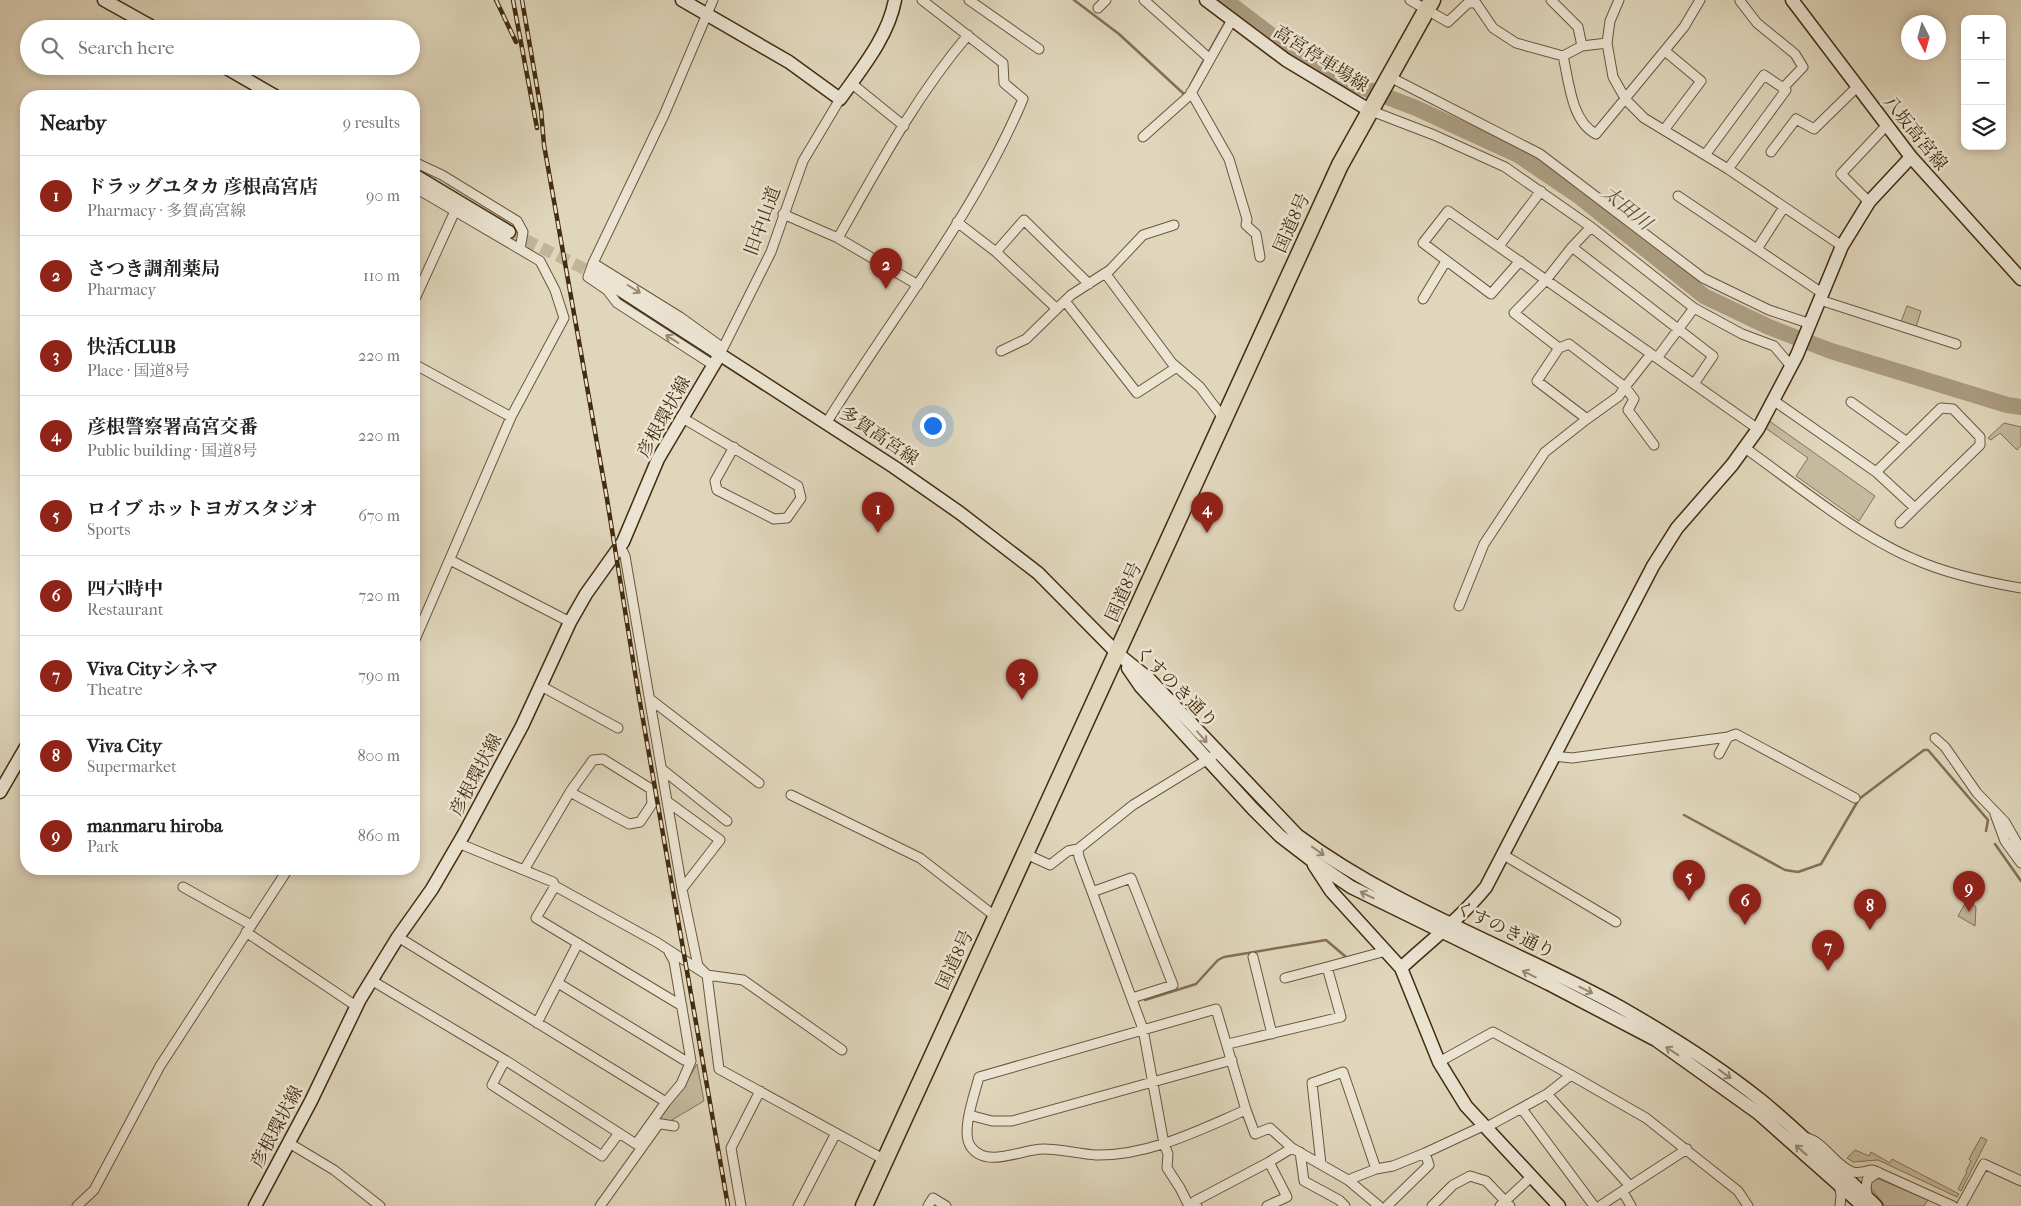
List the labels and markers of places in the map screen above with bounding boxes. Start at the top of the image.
pin: 2 [870,248,902,289]
pin: 1 [862,492,894,533]
pin: 4 [1191,492,1223,533]
pin: 3 [1006,659,1038,700]
pin: 5 [1673,860,1705,901]
pin: 9 [1953,871,1985,912]
pin: 6 [1729,884,1761,925]
pin: 8 [1854,889,1886,930]
pin: 7 [1812,930,1844,971]

